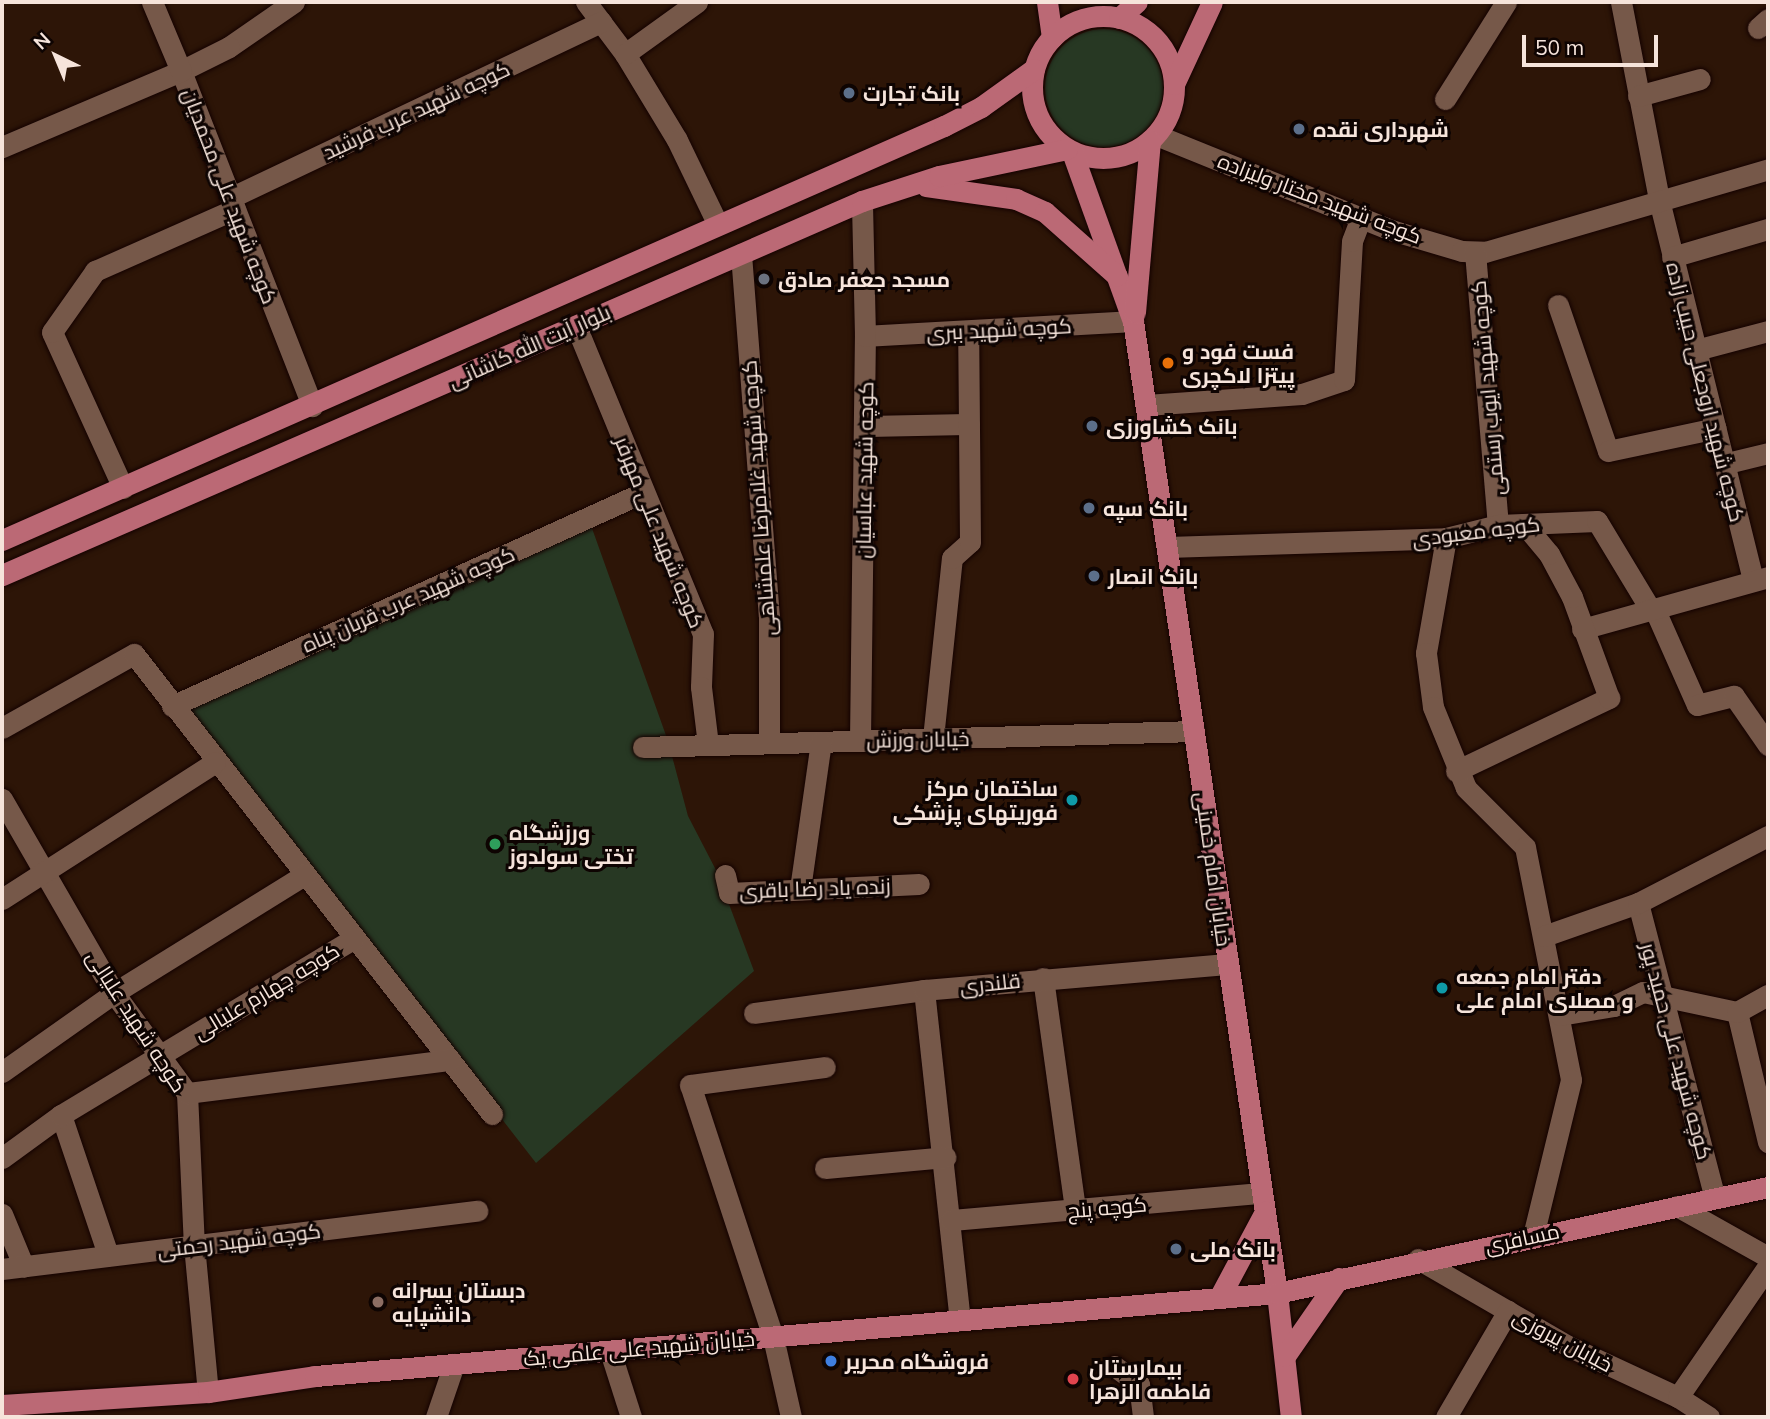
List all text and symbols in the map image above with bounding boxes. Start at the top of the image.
north arrow [21,21,91,91]
scale bar [1525,21,1662,65]
text: N [28,27,55,54]
text: 50 m [1535,34,1584,60]
street label: کوچه شهید عرب فرشید [319,56,513,164]
place label: بانک تجارت [863,80,960,106]
street label: کوچه شهید علی محمدیان [177,85,283,307]
marker: بانک تجارت [841,85,857,101]
place label: شهرداری نقده [1313,116,1449,142]
marker: شهرداری نقده [1291,121,1307,137]
street label: کوچه شهید مختار ولیزاده [1215,148,1425,248]
street label: کوچه شهید اروجعلی حبیب زاده [1661,259,1751,525]
place label: مسجد جعفر صادق [778,266,950,292]
marker: مسجد جعفر صادق [756,271,772,287]
street label: کوچه شهید ایوب رستمی [1465,279,1509,497]
street label: بلوار آیت الله کاشانی [444,299,614,393]
street label: کوچه شهید ببری [926,313,1072,345]
place label: فست فود و پیتزا لاکچری [1182,338,1295,388]
marker: فست فود و پیتزا لاکچری [1160,355,1176,371]
street label: کوچه شهید غلامرضا علمشاهی [736,359,780,637]
street label: کوچه شهید عباسیان [850,381,878,559]
place label: بانک کشاورزی [1106,413,1237,439]
marker: بانک کشاورزی [1084,418,1100,434]
street label: کوچه شهید علی مهرفر [610,433,710,631]
place label: بانک سپه [1103,495,1188,521]
marker: بانک سپه [1081,500,1097,516]
street label: کوچه معبودی [1411,511,1541,551]
street label: کوچه شهید عرب قربان پناه [298,541,518,657]
place label: بانک انصار [1108,563,1198,589]
marker: بانک انصار [1086,568,1102,584]
street label: خیابان ورزش [866,726,970,752]
place label: ساختمان مرکز فوریتهای پزشکی [893,775,1058,825]
street label: خیابان امام خمینی [1191,790,1237,948]
marker: ساختمان مرکز فوریتهای پزشکی [1064,792,1080,808]
place label: ورزشگاه تختی سولدوز [509,819,633,869]
marker: ورزشگاه تختی سولدوز [487,836,503,852]
street label: زنده یاد رضا باقری [739,873,891,903]
street label: کوچه چهارم علیالی [188,937,344,1045]
street label: کوچه شهید علی حمید پور [1636,940,1718,1162]
street label: کوچه شهید علیالی [82,945,192,1097]
place label: دفتر امام جمعه و مصلای امام علی [1456,963,1634,1013]
street label: قلندری [958,967,1022,999]
marker: دفتر امام جمعه و مصلای امام علی [1434,980,1450,996]
street label: کوچه پنج [1066,1191,1148,1223]
street label: کوچه شهید رحمتی [156,1217,322,1263]
street label: مسافری [1482,1218,1562,1258]
place label: بانک ملی [1190,1236,1276,1262]
marker: بانک ملی [1168,1241,1184,1257]
place label: دبستان پسرانه دانشپایه [392,1277,526,1327]
marker: دبستان پسرانه دانشپایه [370,1294,386,1310]
street label: خیابان پیروزی [1509,1303,1617,1377]
street label: خیابان شهید علی علمی یک [522,1325,756,1371]
place label: فروشگاه محریر [845,1348,989,1374]
marker: فروشگاه محریر [823,1353,839,1369]
place label: بیمارستان فاطمه الزهرا [1089,1354,1211,1404]
marker: بیمارستان فاطمه الزهرا [1063,1369,1083,1389]

